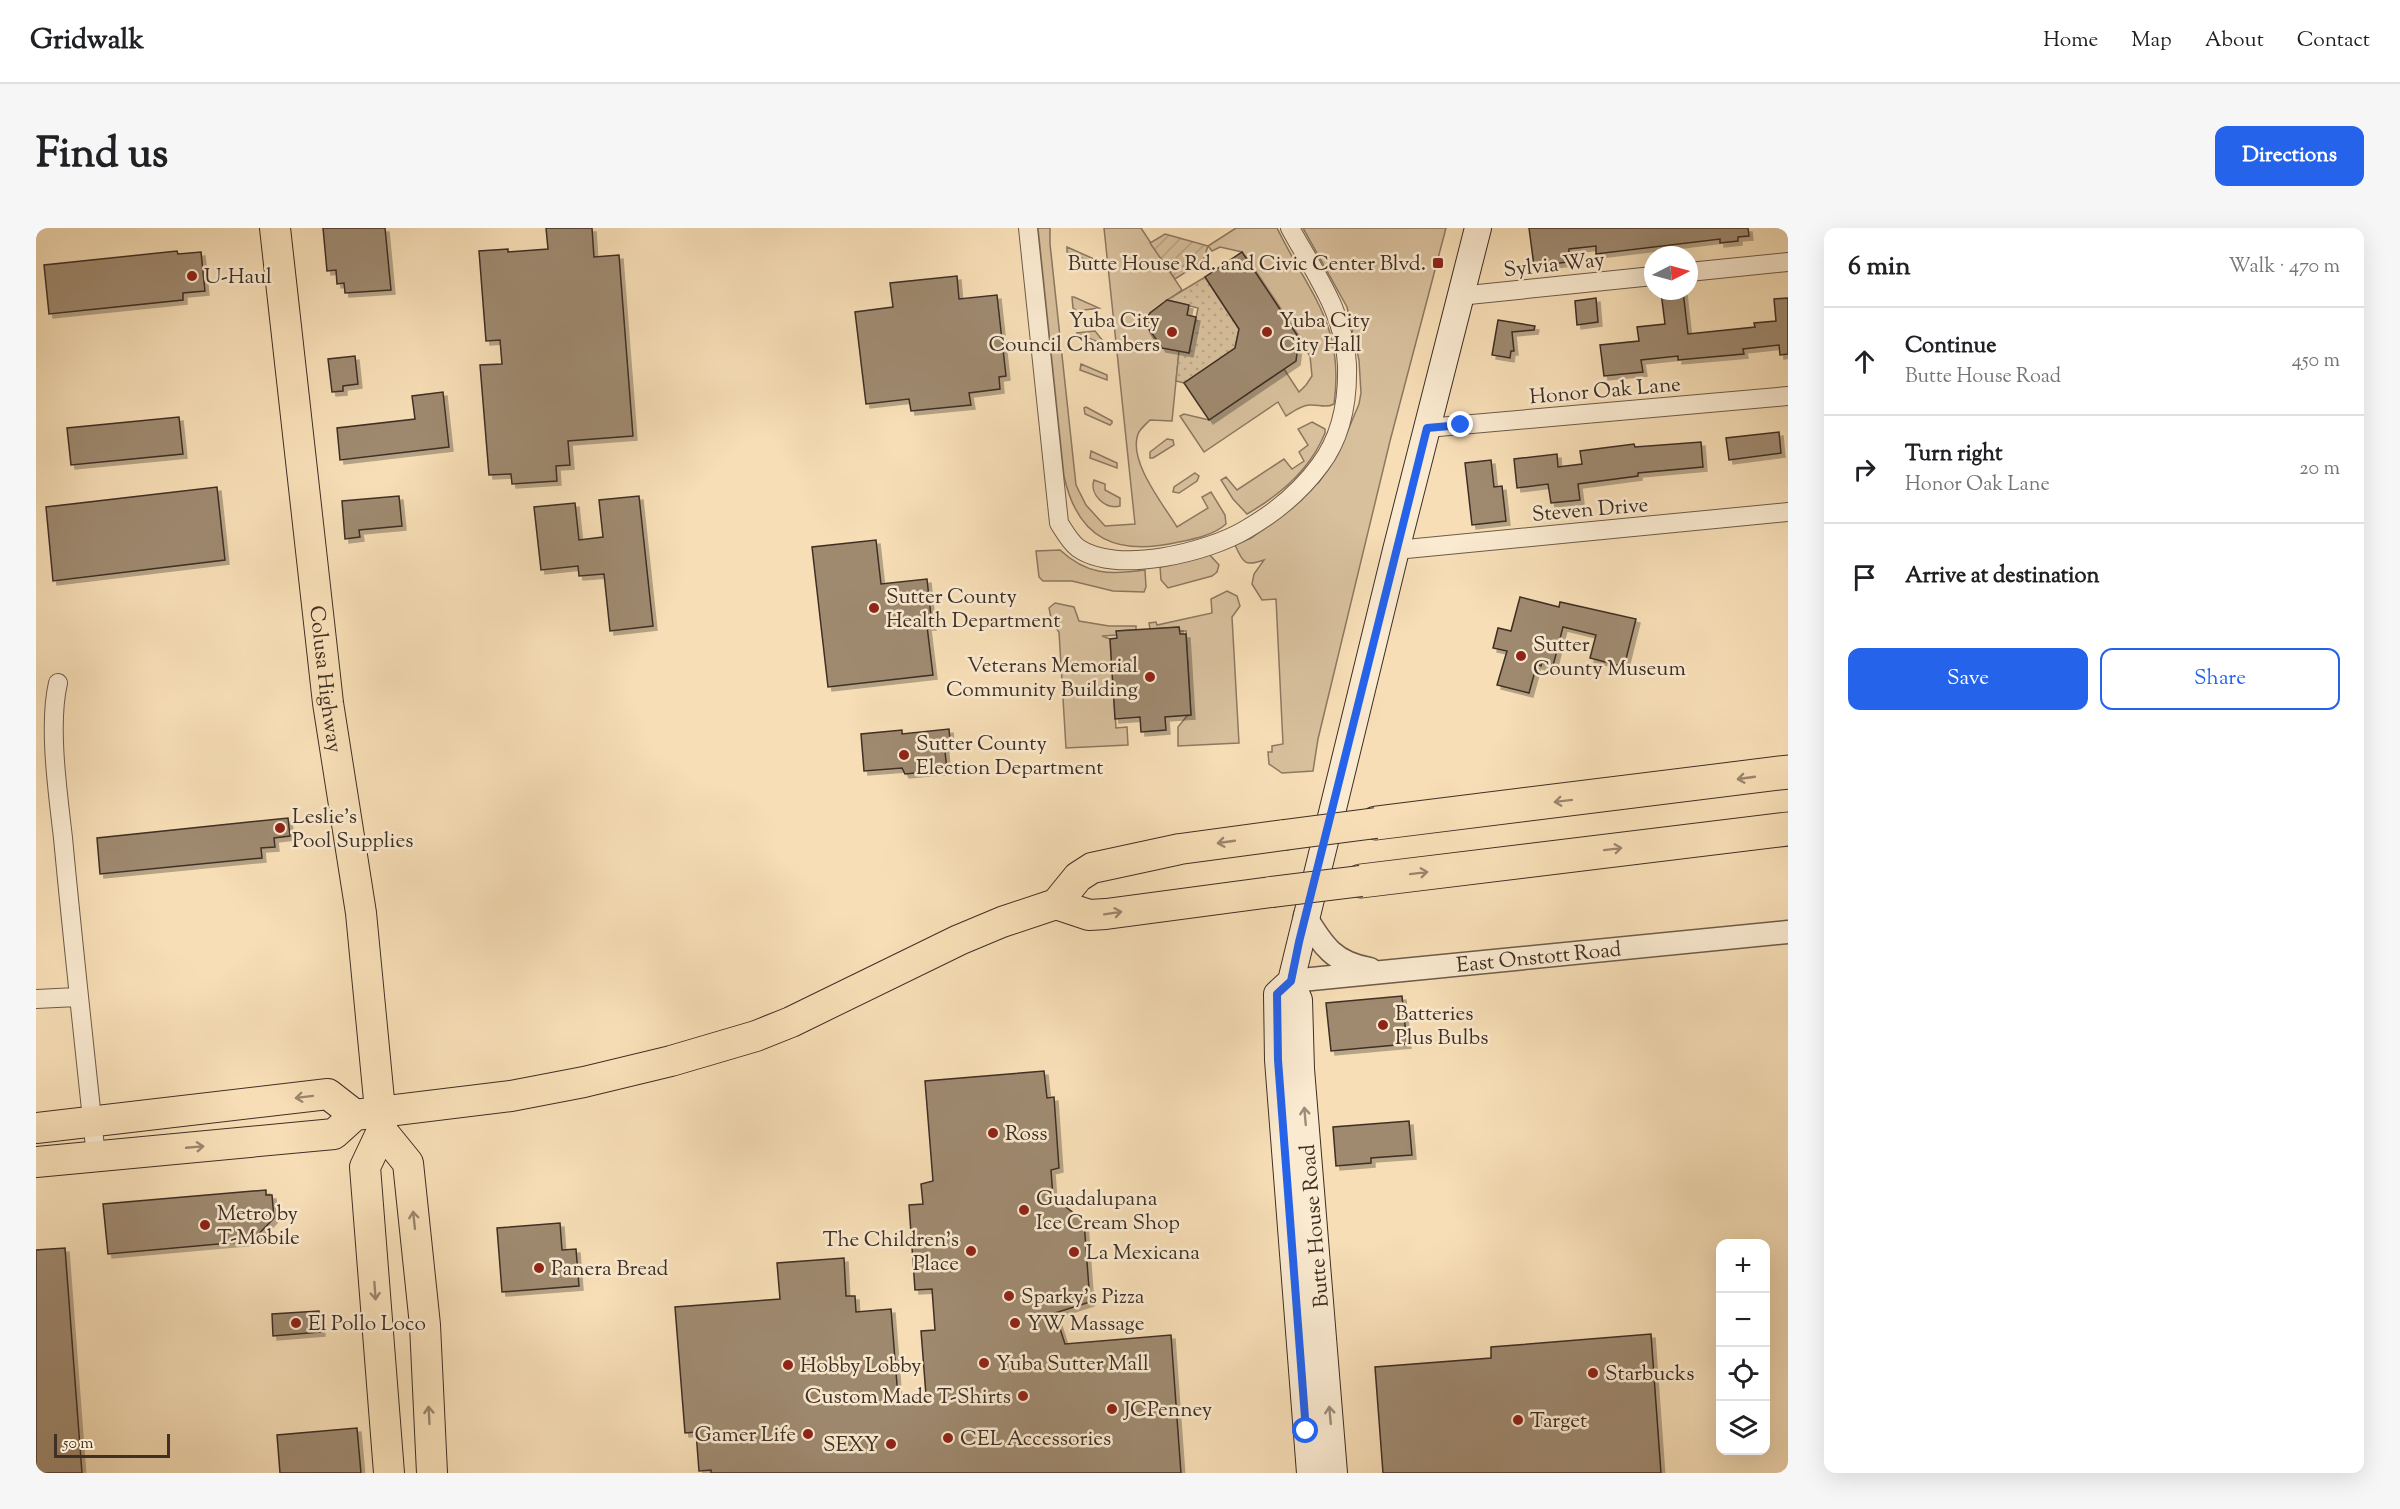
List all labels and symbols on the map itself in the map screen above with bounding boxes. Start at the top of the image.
street label: Sylvia Way [1502,246,1607,286]
north arrow [1644,246,1698,300]
place label: Butte House Rd. and Civic Center Blvd. [1068,250,1426,280]
marker: Butte House Rd. and Civic Center Blvd. [1431,256,1445,270]
place label: U-Haul [204,263,272,293]
marker: U-Haul [185,269,199,283]
place label: Yuba City Council Chambers [989,307,1161,361]
place label: Yuba City City Hall [1279,307,1371,361]
marker: Yuba City Council Chambers [1165,325,1179,339]
marker: Yuba City City Hall [1260,325,1274,339]
street label: Honor Oak Lane [1528,370,1682,414]
route end [1447,411,1473,437]
street label: Steven Drive [1531,491,1650,531]
place label: Sutter County Health Department [886,583,1060,637]
marker: Sutter County Health Department [867,601,881,615]
street label: Colusa Highway [300,604,349,756]
place label: Sutter County Museum [1533,631,1686,685]
marker: Sutter County Museum [1514,649,1528,663]
place label: Veterans Memorial Community Building [946,652,1138,706]
marker: Veterans Memorial Community Building [1143,670,1157,684]
place label: Sutter County Election Department [916,730,1104,784]
marker: Sutter County Election Department [897,748,911,762]
one-way arrow [1737,772,1757,783]
one-way arrow [1553,795,1573,806]
place label: Leslie's Pool Supplies [292,803,414,857]
marker: Leslie's Pool Supplies [273,821,287,835]
one-way arrow [1216,837,1236,848]
one-way arrow [1602,844,1622,855]
one-way arrow [1409,868,1429,879]
one-way arrow [1103,907,1122,918]
street label: East Onstott Road [1455,935,1623,982]
place label: Batteries Plus Bulbs [1395,1000,1488,1054]
marker: Batteries Plus Bulbs [1376,1018,1390,1032]
one-way arrow [294,1092,314,1103]
one-way arrow [1299,1106,1310,1126]
place label: Ross [1005,1120,1047,1150]
marker: Ross [986,1126,1000,1140]
one-way arrow [185,1141,205,1152]
street label: Butte House Road [1294,1143,1338,1309]
place label: Guadalupana Ice Cream Shop [1036,1185,1180,1239]
place label: Metro by T-Mobile [217,1200,300,1254]
marker: Guadalupana Ice Cream Shop [1017,1203,1031,1217]
one-way arrow [408,1211,419,1231]
marker: Metro by T-Mobile [198,1218,212,1232]
place label: The Children's Place [823,1226,959,1280]
place label: La Mexicana [1086,1239,1200,1269]
marker: The Children's Place [964,1244,978,1258]
marker: La Mexicana [1067,1245,1081,1259]
place label: Panera Bread [551,1255,669,1285]
marker: Panera Bread [532,1261,546,1275]
one-way arrow [370,1280,381,1300]
place label: Sparky's Pizza [1021,1283,1145,1313]
marker: Sparky's Pizza [1002,1289,1016,1303]
place label: El Pollo Loco [308,1310,426,1340]
place label: YW Massage [1027,1310,1145,1340]
marker: El Pollo Loco [289,1316,303,1330]
marker: YW Massage [1008,1316,1022,1330]
place label: Yuba Sutter Mall [996,1350,1149,1380]
place label: Hobby Lobby [800,1352,922,1382]
marker: Yuba Sutter Mall [977,1356,991,1370]
marker: Hobby Lobby [781,1358,795,1372]
place label: Starbucks [1605,1360,1694,1390]
marker: Starbucks [1586,1366,1600,1380]
place label: Custom Made T-Shirts [805,1383,1011,1413]
marker: Custom Made T-Shirts [1016,1389,1030,1403]
place label: JCPenney [1123,1396,1213,1426]
marker: JCPenney [1105,1402,1119,1416]
one-way arrow [424,1405,435,1425]
one-way arrow [1324,1405,1335,1425]
place label: Target [1530,1407,1587,1437]
marker: Target [1511,1413,1525,1427]
route start [1292,1417,1318,1443]
place label: Gamer Life [695,1421,796,1451]
place label: CEL Accessories [960,1425,1111,1455]
marker: Gamer Life [801,1427,815,1441]
scale bar [54,1431,170,1458]
place label: SEXY [823,1431,879,1461]
marker: CEL Accessories [941,1431,955,1445]
marker: SEXY [884,1437,898,1451]

